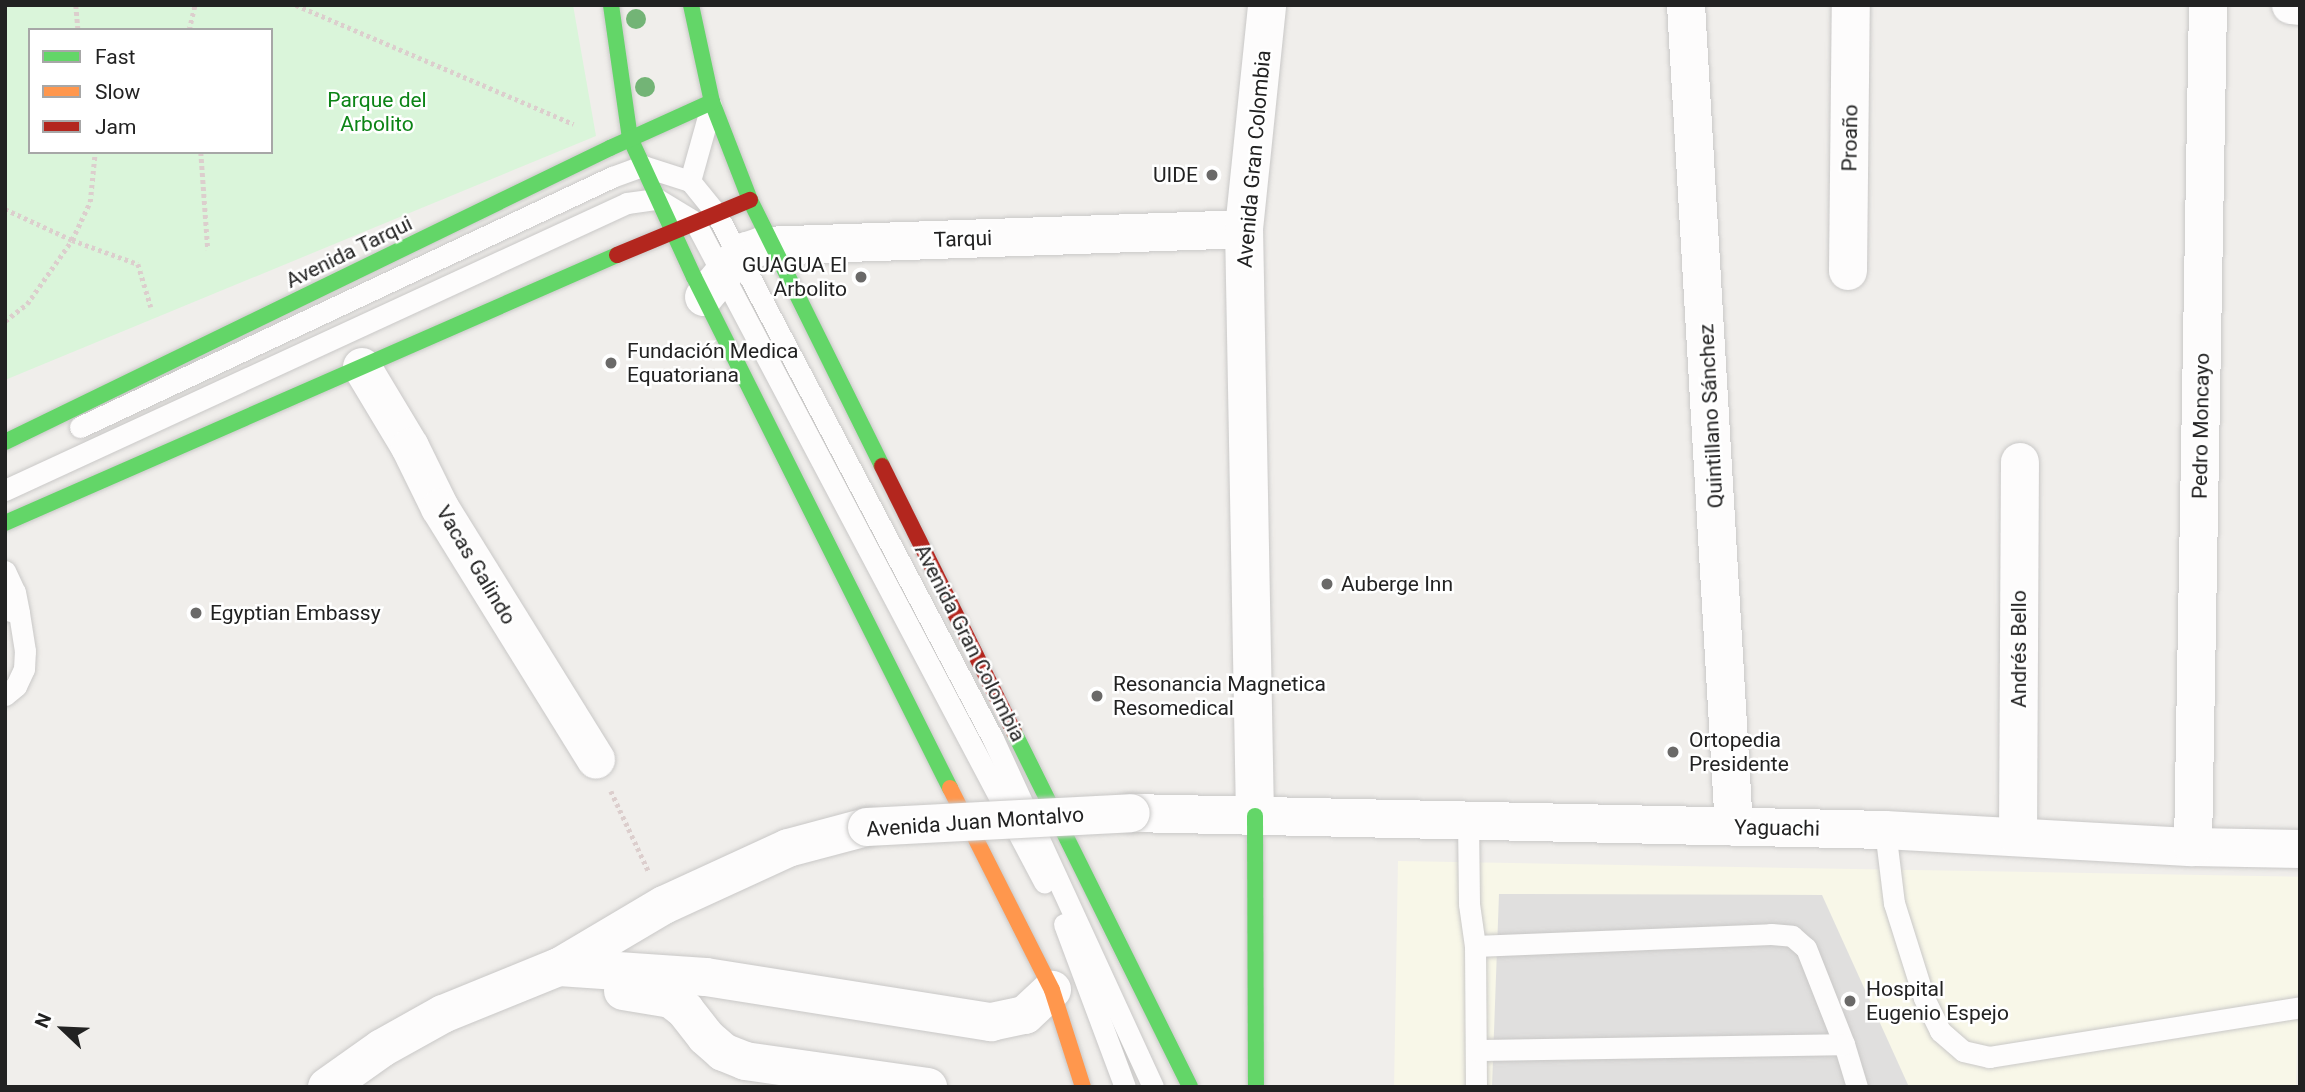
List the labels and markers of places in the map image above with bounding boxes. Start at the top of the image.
place label: UIDE [1153,162,1198,188]
marker: UIDE [1204,167,1220,183]
place label: GUAGUA El Arbolito [742,252,847,302]
marker: GUAGUA El Arbolito [853,269,869,285]
place label: Fundación Medica Equatoriana [627,338,799,388]
marker: Fundación Medica Equatoriana [601,353,621,373]
place label: Auberge Inn [1341,571,1453,597]
marker: Auberge Inn [1319,576,1335,592]
place label: Egyptian Embassy [210,600,381,626]
marker: Egyptian Embassy [188,605,204,621]
place label: Resonancia Magnetica Resomedical [1113,671,1326,721]
marker: Resonancia Magnetica Resomedical [1087,686,1107,706]
place label: Ortopedia Presidente [1689,727,1789,777]
marker: Ortopedia Presidente [1663,742,1683,762]
place label: Hospital Eugenio Espejo [1866,976,2009,1026]
marker: Hospital Eugenio Espejo [1840,991,1860,1011]

